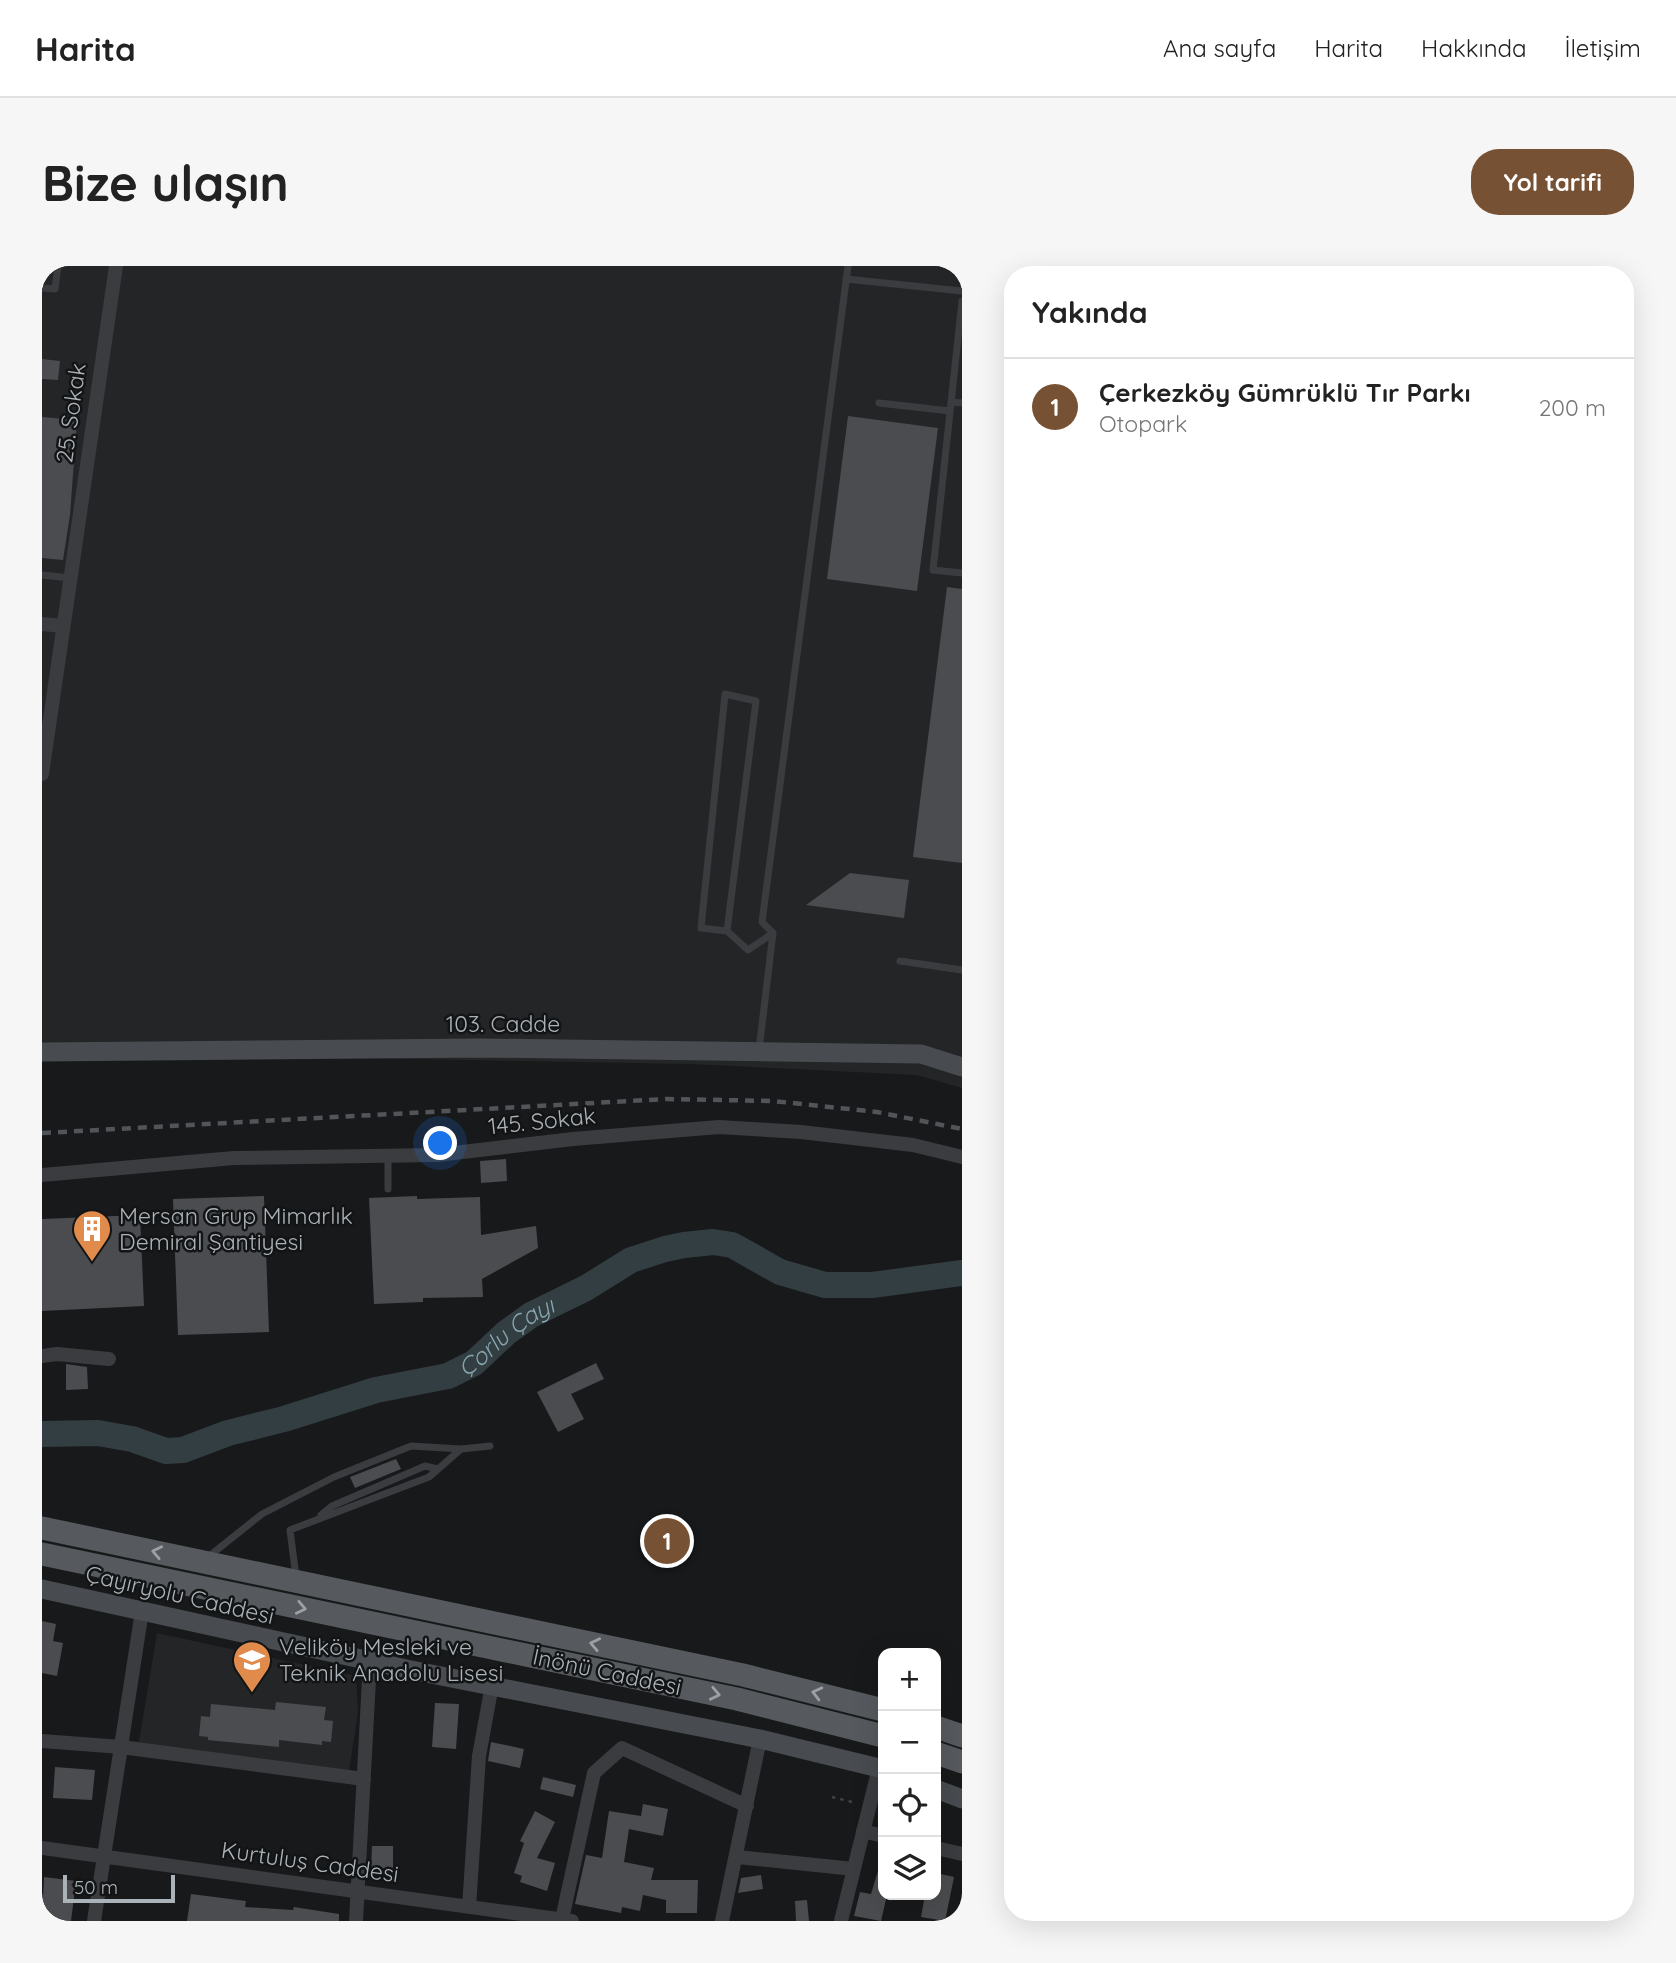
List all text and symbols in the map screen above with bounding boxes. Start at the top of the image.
text: Harita [35,28,136,69]
text: Ana sayfa [1163,33,1276,63]
text: Harita [1314,33,1383,63]
text: Hakkında [1421,33,1527,63]
text: İletişim [1565,33,1641,63]
button: Yol tarifi [1471,149,1634,215]
text: Bize ulaşın [42,152,289,213]
text: Yakında [1032,293,1147,331]
street label: 25. Sokak [49,361,92,465]
text: Çerkezköy Gümrüklü Tır Parkı [1099,376,1471,409]
text: 1 [1051,393,1059,422]
text: 200 m [1539,393,1606,422]
text: Otopark [1099,409,1187,438]
street label: 103. Cadde [446,1009,560,1038]
street label: 145. Sokak [487,1100,597,1141]
your location [423,1126,457,1160]
place label: Mersan Grup Mimarlık Demiral Şantiyesi [119,1201,353,1256]
building icon: Mersan Grup Mimarlık Demiral Şantiyesi [71,1208,113,1263]
water label: Çorlu Çayı [453,1289,560,1382]
pin: 1 [644,1515,690,1567]
one-way arrow [151,1546,163,1561]
street label: Çayıryolu Caddesi [83,1559,277,1630]
one-way arrow [295,1599,307,1614]
place label: Veliköy Mesleki ve Teknik Anadolu Lisesi [279,1632,503,1687]
one-way arrow [589,1637,601,1652]
school or university icon: Veliköy Mesleki ve Teknik Anadolu Lisesi [231,1639,273,1694]
street label: İnönü Caddesi [530,1642,684,1701]
map controls [878,1648,941,1900]
button: + [878,1648,941,1711]
one-way arrow [709,1686,721,1701]
one-way arrow [811,1687,823,1701]
button: − [878,1711,941,1774]
button: locate [878,1774,941,1837]
street label: Kurtuluş Caddesi [219,1835,401,1888]
button: layers [878,1837,941,1900]
scale bar [63,1872,175,1904]
text: 50 m [74,1875,118,1899]

